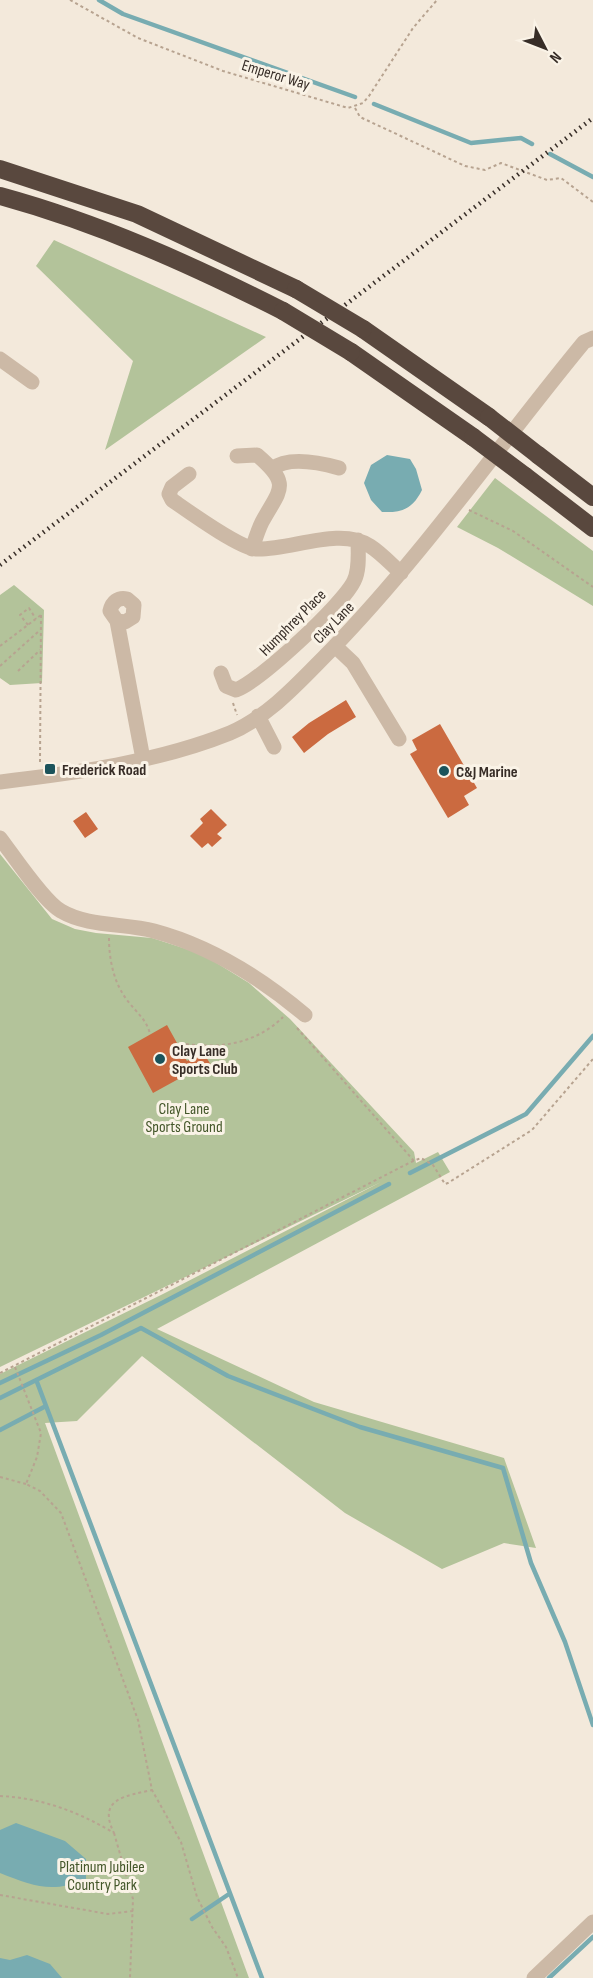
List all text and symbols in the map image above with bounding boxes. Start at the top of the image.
north arrow [515,18,575,78]
text: N [545,48,565,67]
street label: Emperor Way [239,56,312,95]
street label: Humphrey Place [256,586,330,660]
street label: Clay Lane [310,598,359,648]
place label: Frederick Road [62,761,146,780]
marker: Frederick Road [43,762,57,776]
place label: C&J Marine [456,763,518,782]
marker: C&J Marine [437,764,451,778]
place label: Clay Lane Sports Club [172,1042,238,1079]
marker: Clay Lane Sports Club [153,1052,167,1066]
park label: Clay Lane Sports Ground [145,1100,223,1137]
park label: Platinum Jubilee Country Park [59,1858,145,1895]

